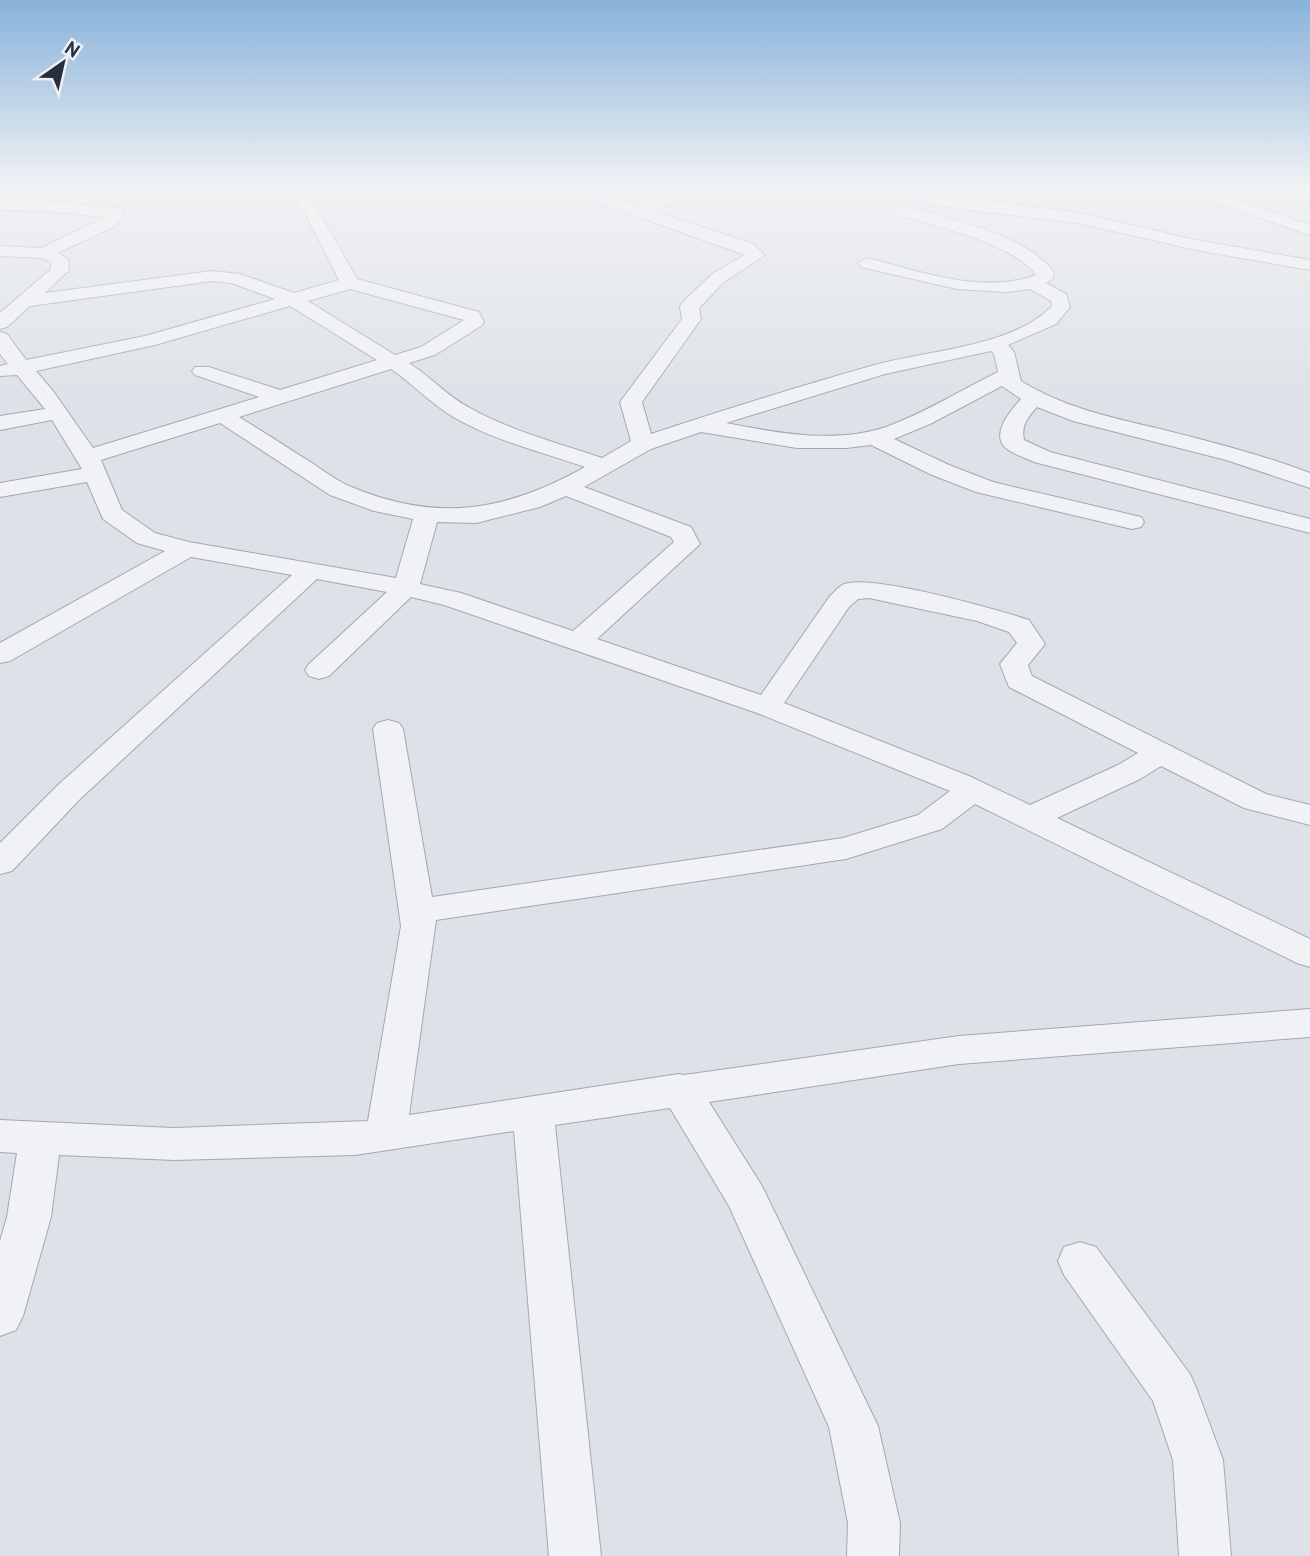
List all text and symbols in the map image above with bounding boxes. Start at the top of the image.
north arrow [28,28,98,98]
text: N [61,35,84,62]

